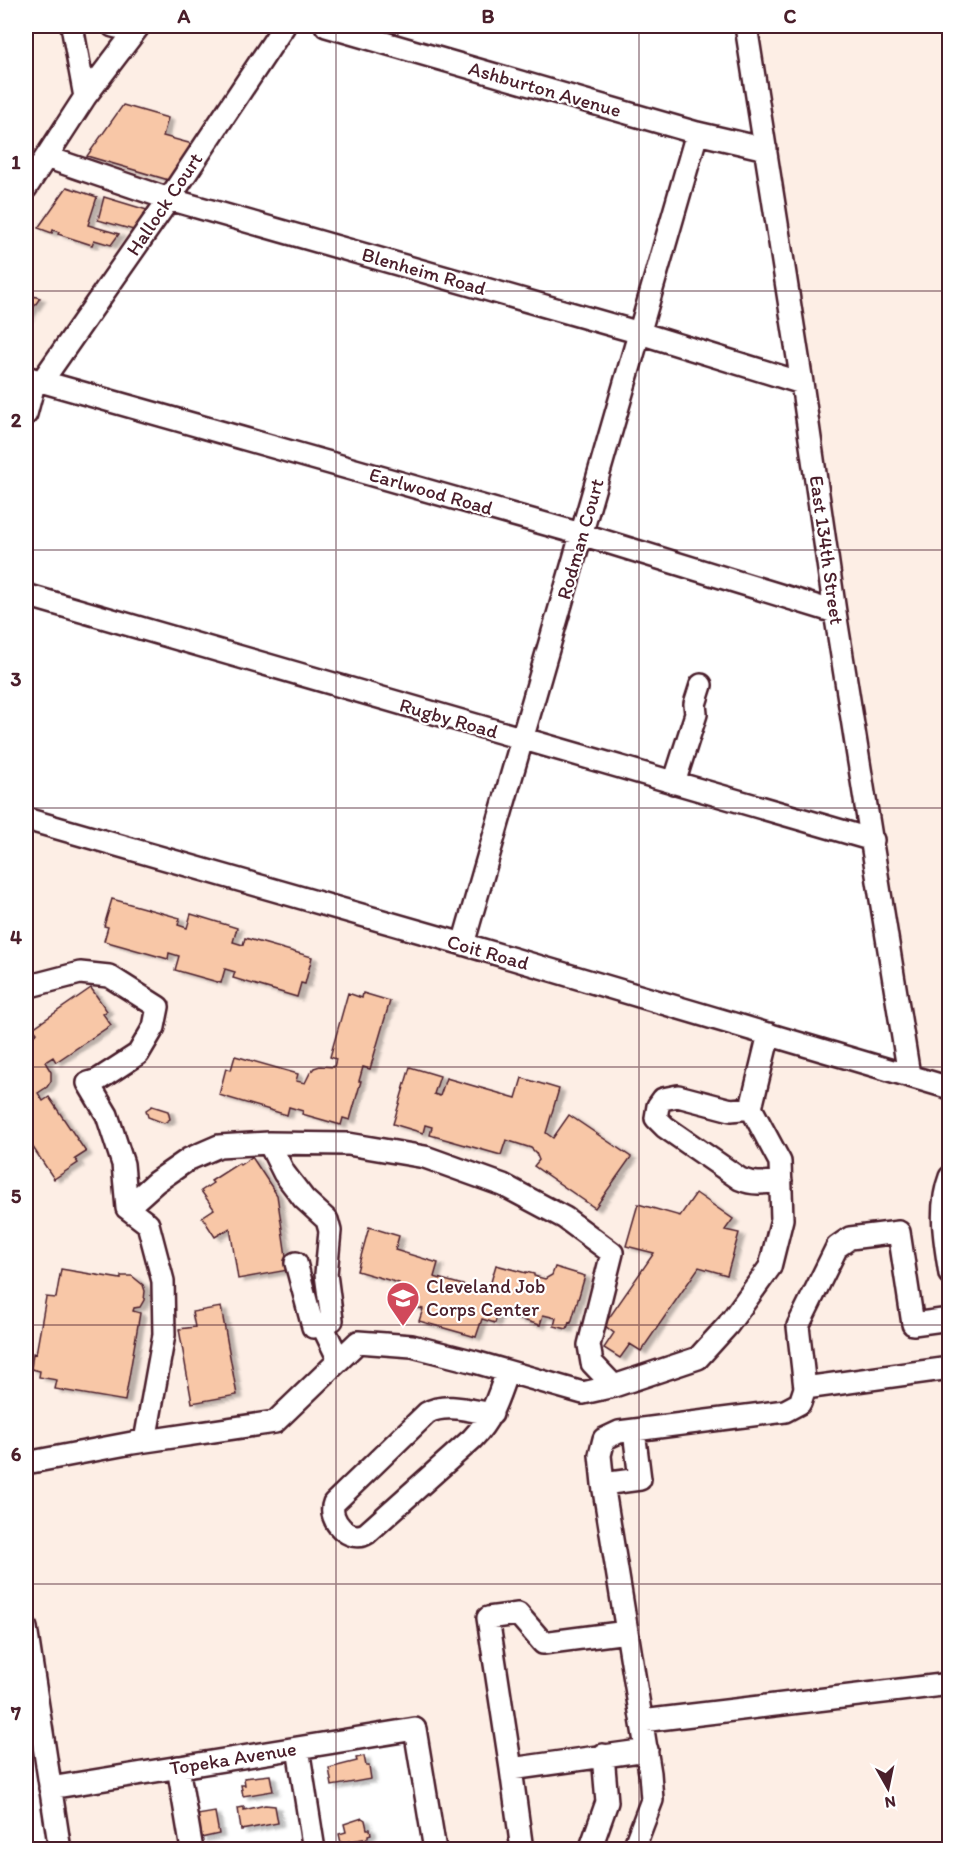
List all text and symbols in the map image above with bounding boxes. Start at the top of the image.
text: A [177,4,191,28]
text: B [482,4,495,28]
text: C [784,4,797,28]
street label: Ashburton Avenue [466,56,624,122]
street label: Hallock Court [121,148,207,260]
text: 1 [11,150,21,174]
street label: Blenheim Road [359,242,489,300]
text: 2 [11,408,22,432]
street label: Earlwood Road [367,462,496,520]
street label: East 134th Street [805,474,849,626]
street label: Rodman Court [551,475,609,602]
text: 3 [11,667,22,691]
street label: Rugby Road [397,692,501,744]
text: 4 [10,925,22,949]
street label: Coit Road [444,929,532,975]
text: 5 [11,1184,22,1208]
place label: Cleveland Job Corps Center [426,1274,545,1321]
school or university icon: Cleveland Job Corps Center [385,1280,421,1327]
text: 6 [11,1442,22,1466]
text: 7 [10,1701,21,1725]
street label: Topeka Avenue [168,1736,298,1780]
north arrow [858,1758,918,1818]
text: N [883,1792,897,1813]

